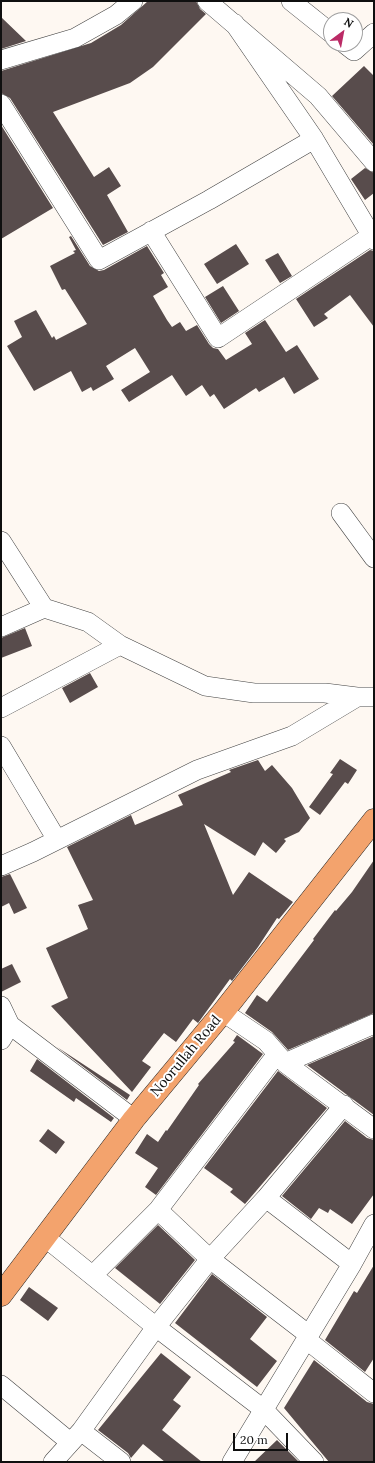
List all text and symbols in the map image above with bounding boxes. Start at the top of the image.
north arrow [323,12,363,52]
text: N [342,14,356,31]
street label: Noorullah Road [147,1012,225,1100]
scale bar [235,1425,290,1451]
text: 20 m [240,1432,268,1447]

